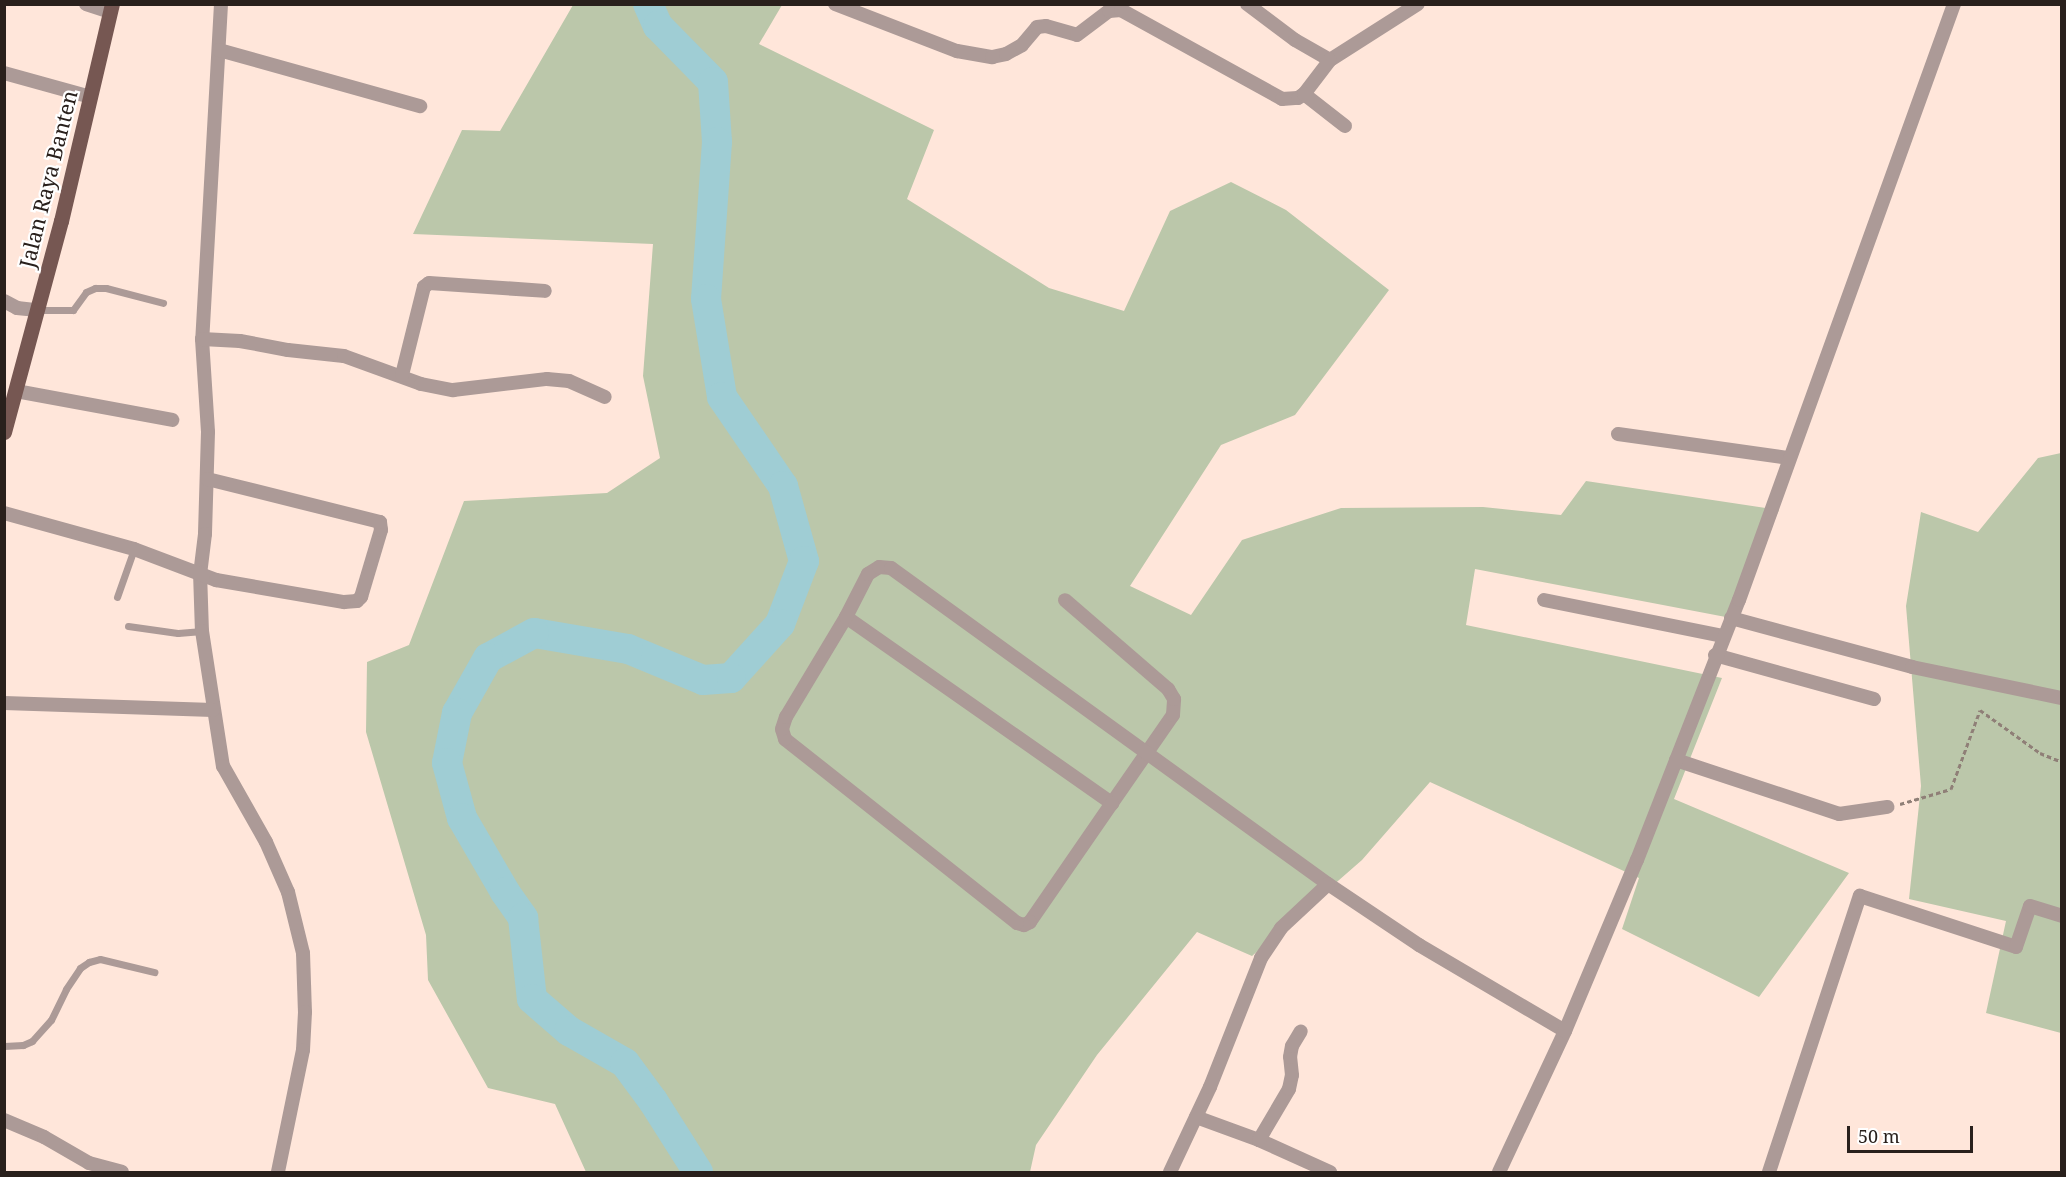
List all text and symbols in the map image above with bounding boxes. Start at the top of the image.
street label: Jalan Raya Banten [14,88,82,270]
scale bar [1850,1114,1976,1152]
text: 50 m [1858,1124,1900,1148]

